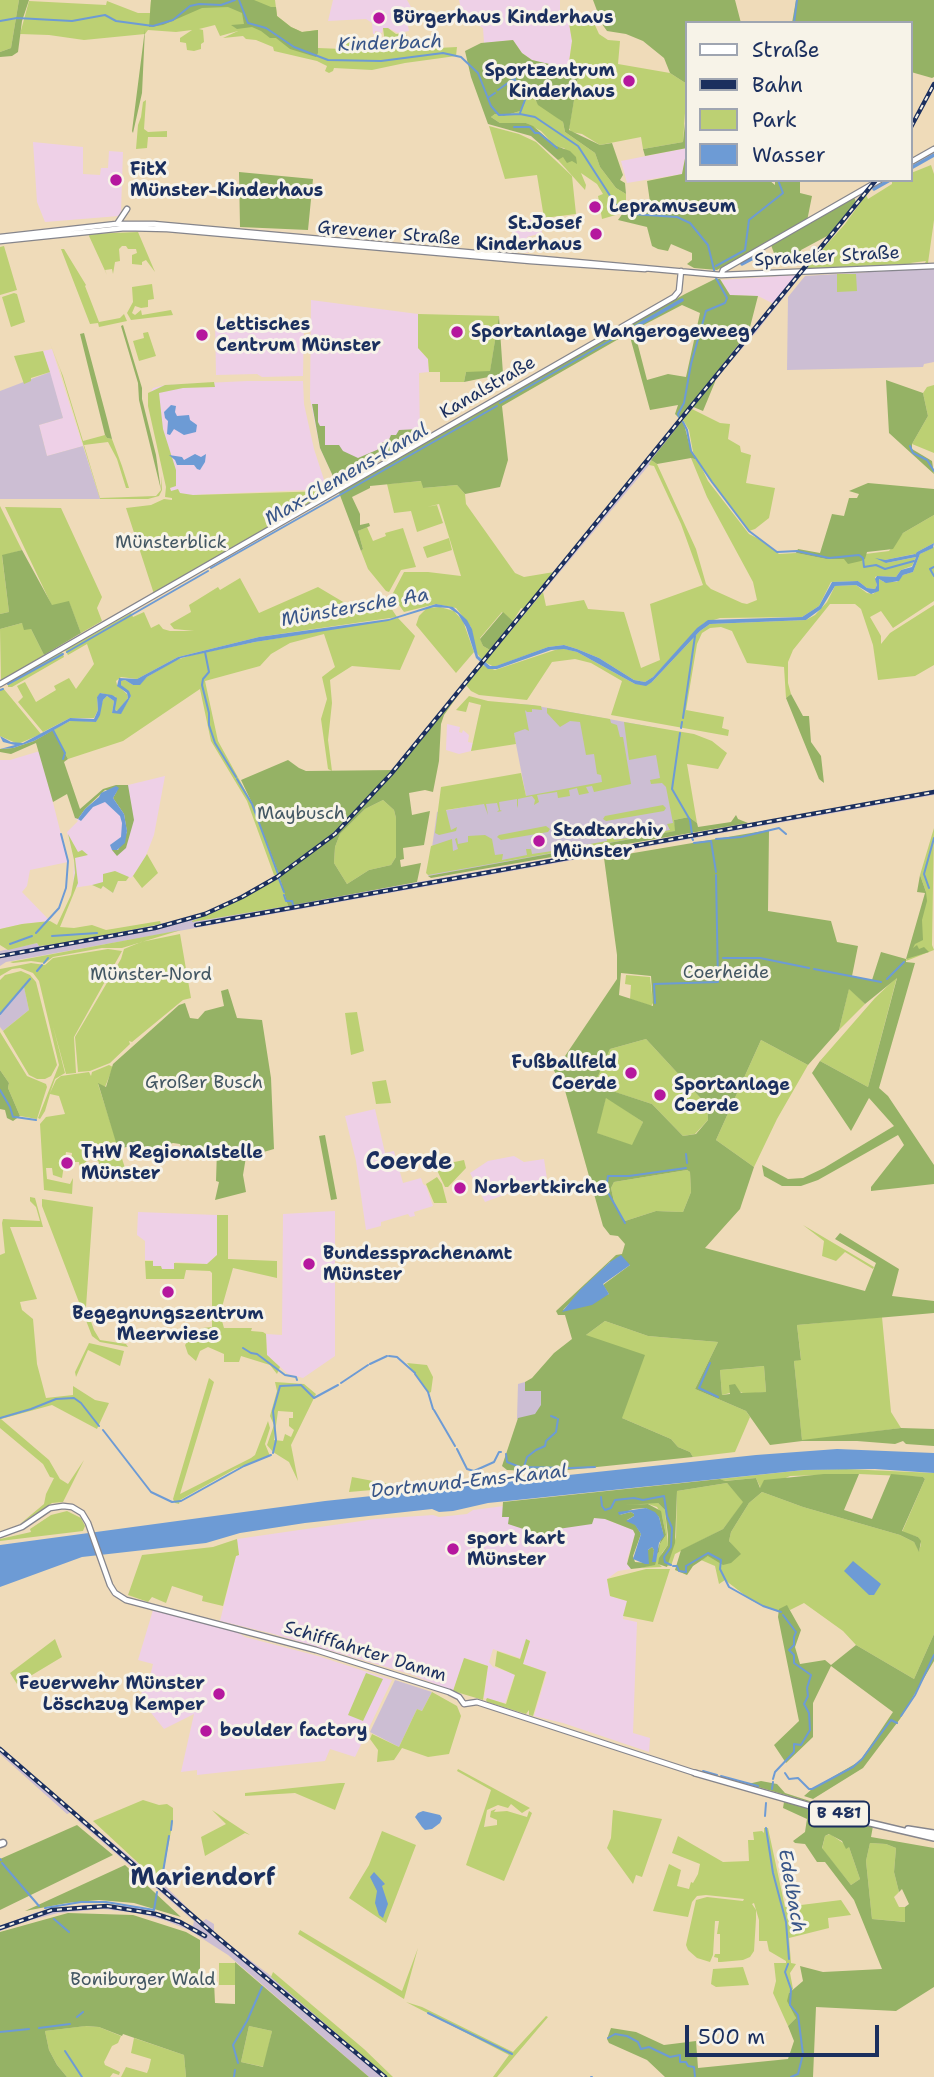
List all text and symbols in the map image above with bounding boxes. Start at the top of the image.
place label: Bürgerhaus Kinderhaus [393,7,613,29]
marker: Bürgerhaus Kinderhaus [371,10,387,26]
legend [685,21,913,182]
water label: Kinderbach [337,31,443,57]
text: Straße [752,36,820,64]
place label: Sportzentrum Kinderhaus [484,60,615,102]
text: Bahn [752,71,803,99]
marker: Sportzentrum Kinderhaus [621,73,637,89]
text: Park [752,106,797,134]
text: Wasser [752,141,826,169]
place label: FitX Münster-Kinderhaus [130,159,323,202]
marker: FitX Münster-Kinderhaus [108,172,124,188]
place label: Lepramuseum [609,196,736,218]
marker: Lepramuseum [587,199,603,215]
place label: St.Josef Kinderhaus [476,213,582,256]
street label: Grevener Straße [316,217,462,251]
marker: St.Josef Kinderhaus [588,226,604,242]
street label: Sprakeler Straße [754,242,900,272]
place label: Lettisches Centrum Münster [216,314,381,356]
place label: Sportanlage Wangerogeweeg [471,321,750,343]
marker: Sportanlage Wangerogeweeg [449,324,465,340]
marker: Lettisches Centrum Münster [194,327,210,343]
street label: Kanalstraße [436,352,540,424]
water label: Max-Clemens-Kanal [261,419,433,531]
park label: Münsterblick [115,532,227,554]
water label: Münstersche Aa [279,584,431,632]
park label: Maybusch [257,803,345,825]
place label: Stadtarchiv Münster [553,820,664,862]
marker: Stadtarchiv Münster [531,833,547,849]
park label: Coerheide [683,962,769,984]
park label: Münster-Nord [90,964,212,986]
place label: Fußballfeld Coerde [512,1052,617,1094]
marker: Fußballfeld Coerde [623,1065,639,1081]
park label: Großer Busch [145,1072,263,1094]
place label: Sportanlage Coerde [674,1074,790,1116]
marker: Sportanlage Coerde [652,1087,668,1103]
place label: THW Regionalstelle Münster [81,1142,263,1184]
district label: Coerde [366,1149,452,1177]
marker: THW Regionalstelle Münster [59,1155,75,1171]
place label: Norbertkirche [474,1177,607,1199]
marker: Norbertkirche [452,1180,468,1196]
place label: Bundessprachenamt Münster [323,1243,512,1286]
marker: Bundessprachenamt Münster [301,1256,317,1272]
marker: Begegnungszentrum Meerwiese [160,1284,176,1300]
place label: Begegnungszentrum Meerwiese [72,1303,264,1346]
water label: Dortmund-Ems-Kanal [370,1460,568,1504]
place label: sport kart Münster [467,1528,565,1570]
marker: sport kart Münster [445,1541,461,1557]
street label: Schifffahrter Damm [281,1617,449,1687]
place label: Feuerwehr Münster Löschzug Kemper [19,1673,205,1716]
marker: Feuerwehr Münster Löschzug Kemper [211,1686,227,1702]
place label: boulder factory [220,1720,368,1742]
marker: boulder factory [198,1723,214,1739]
road number: B 481 [809,1802,869,1826]
water label: Edelbach [772,1847,810,1935]
district label: Mariendorf [131,1865,275,1893]
park label: Boniburger Wald [70,1969,216,1991]
scale bar [689,2010,883,2054]
text: 500 m [698,2023,765,2051]

